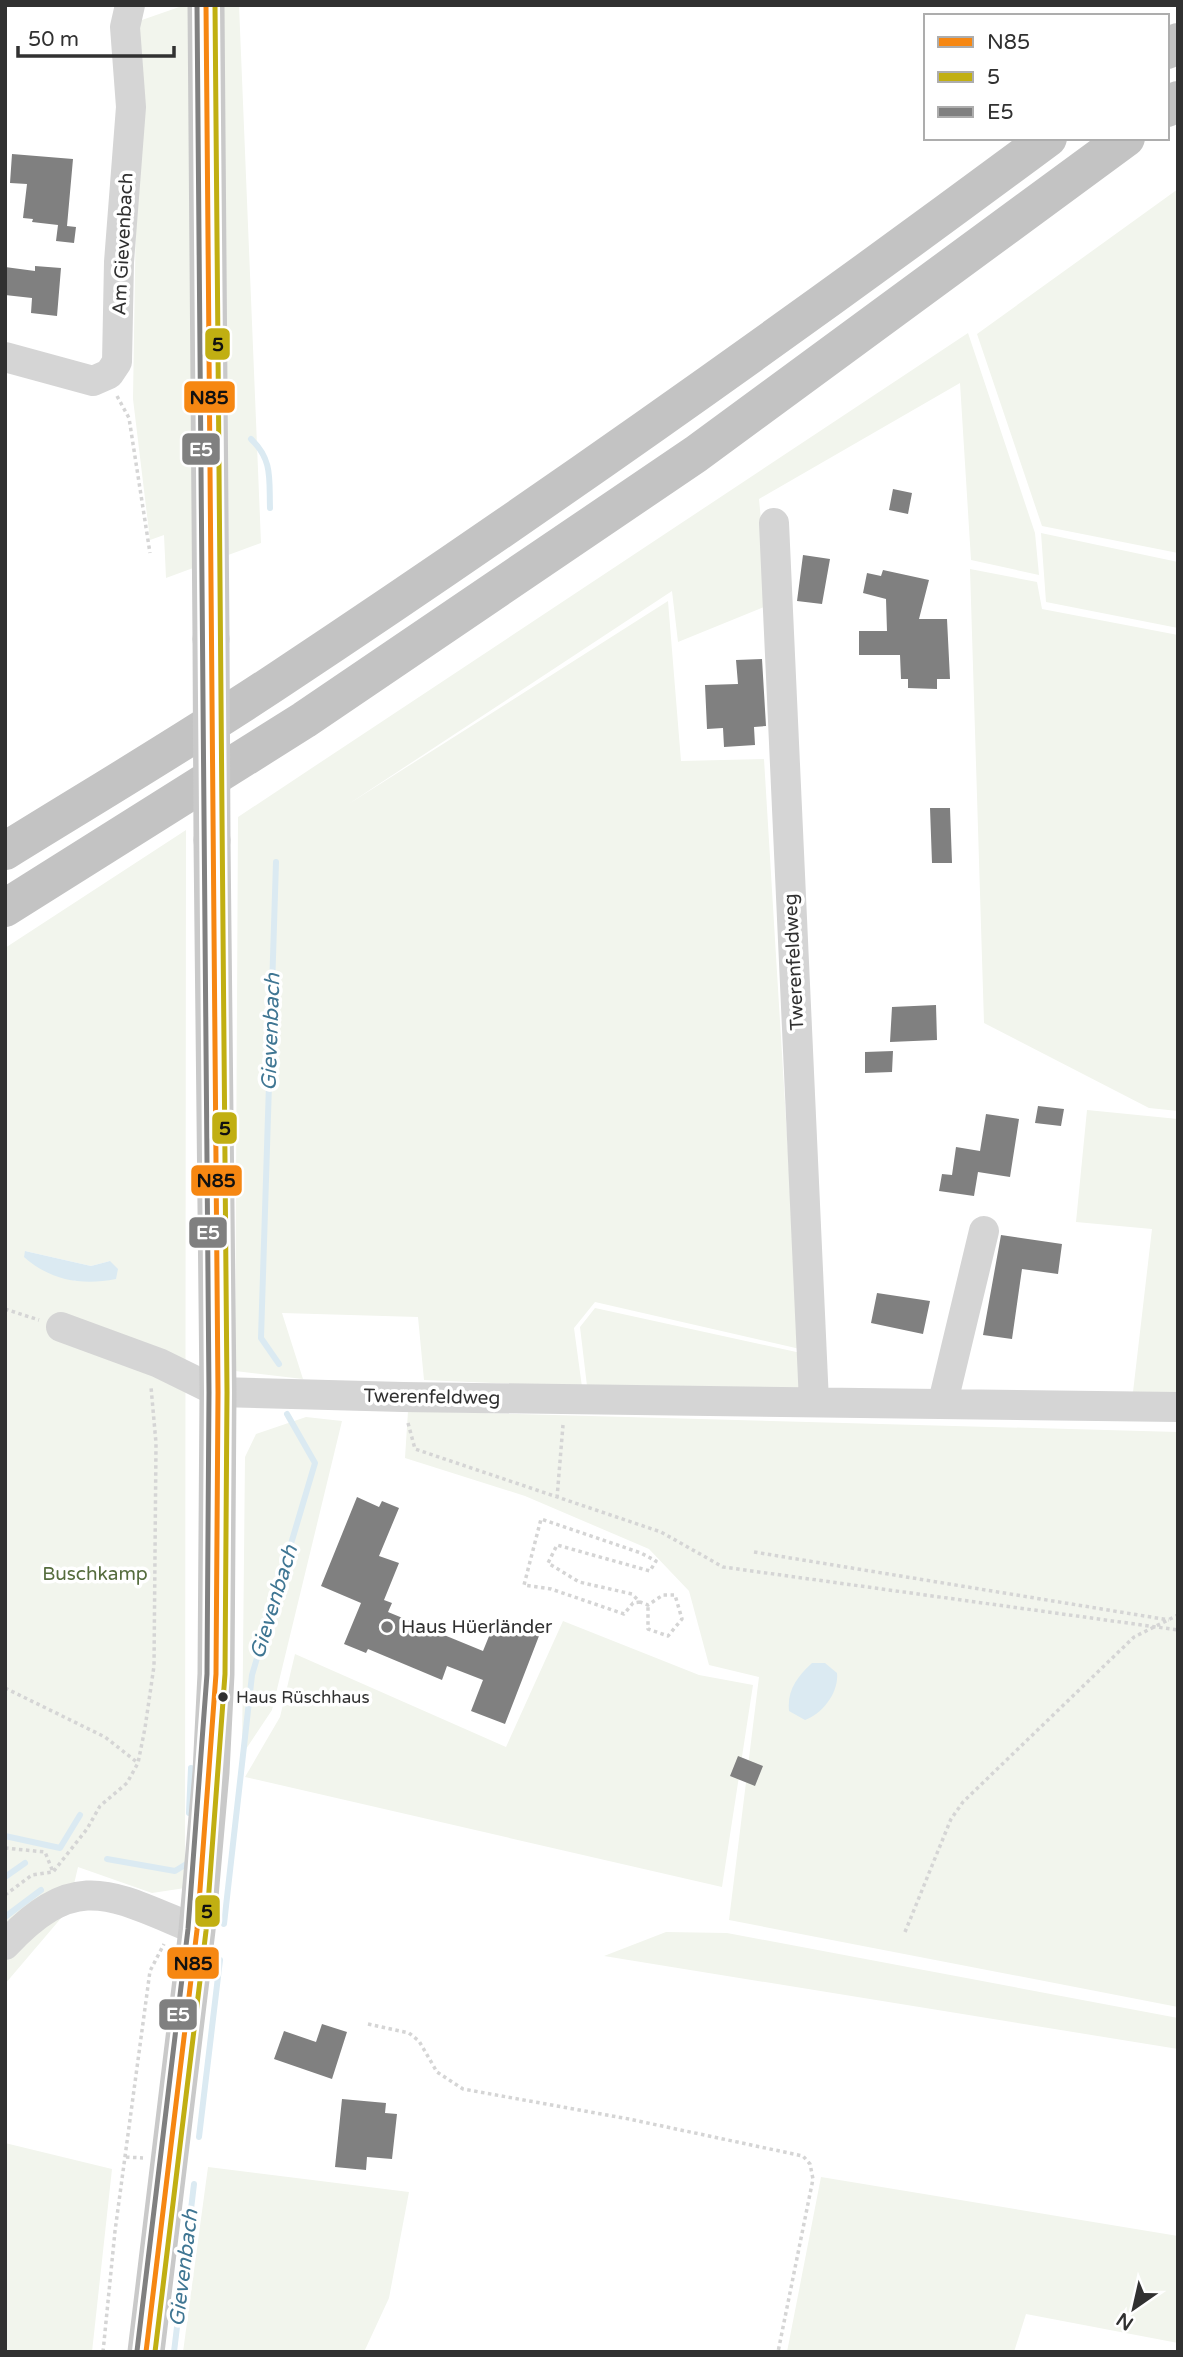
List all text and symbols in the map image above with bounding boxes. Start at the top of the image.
scale bar [18,14,173,58]
legend [924,14,1169,140]
text: 50 m [28,27,79,52]
text: N85 [987,30,1030,55]
text: 5 [987,65,1000,90]
text: E5 [987,100,1014,125]
street label: Am Gievenbach [108,172,138,316]
line badge: 5 [204,327,231,361]
text: 5 [212,334,224,356]
line badge: N85 [183,380,236,414]
text: N85 [189,387,229,409]
line badge: E5 [181,432,221,466]
text: E5 [189,439,213,461]
street label: Twerenfeldweg [779,893,809,1031]
water label: Gievenbach [256,972,286,1091]
line badge: 5 [211,1111,238,1145]
text: 5 [219,1118,231,1140]
line badge: N85 [190,1164,243,1197]
text: N85 [196,1170,236,1192]
line badge: E5 [188,1216,228,1249]
text: E5 [196,1222,220,1244]
street label: Twerenfeldweg [363,1385,501,1409]
water label: Gievenbach [245,1541,303,1662]
park label: Buschkamp [42,1563,148,1585]
place label: Haus Hüerländer [401,1616,553,1638]
marker: Haus Hüerländer [379,1619,395,1635]
place label: Haus Rüschhaus [236,1687,370,1708]
marker: Haus Rüschhaus [216,1690,230,1704]
line badge: 5 [194,1894,221,1928]
text: 5 [201,1901,213,1923]
line badge: N85 [166,1946,220,1980]
text: N85 [173,1953,213,1975]
line badge: E5 [158,1998,198,2031]
text: E5 [166,2004,190,2026]
water label: Gievenbach [164,2207,204,2328]
north arrow [1099,2273,1169,2343]
text: N [1113,2308,1138,2335]

